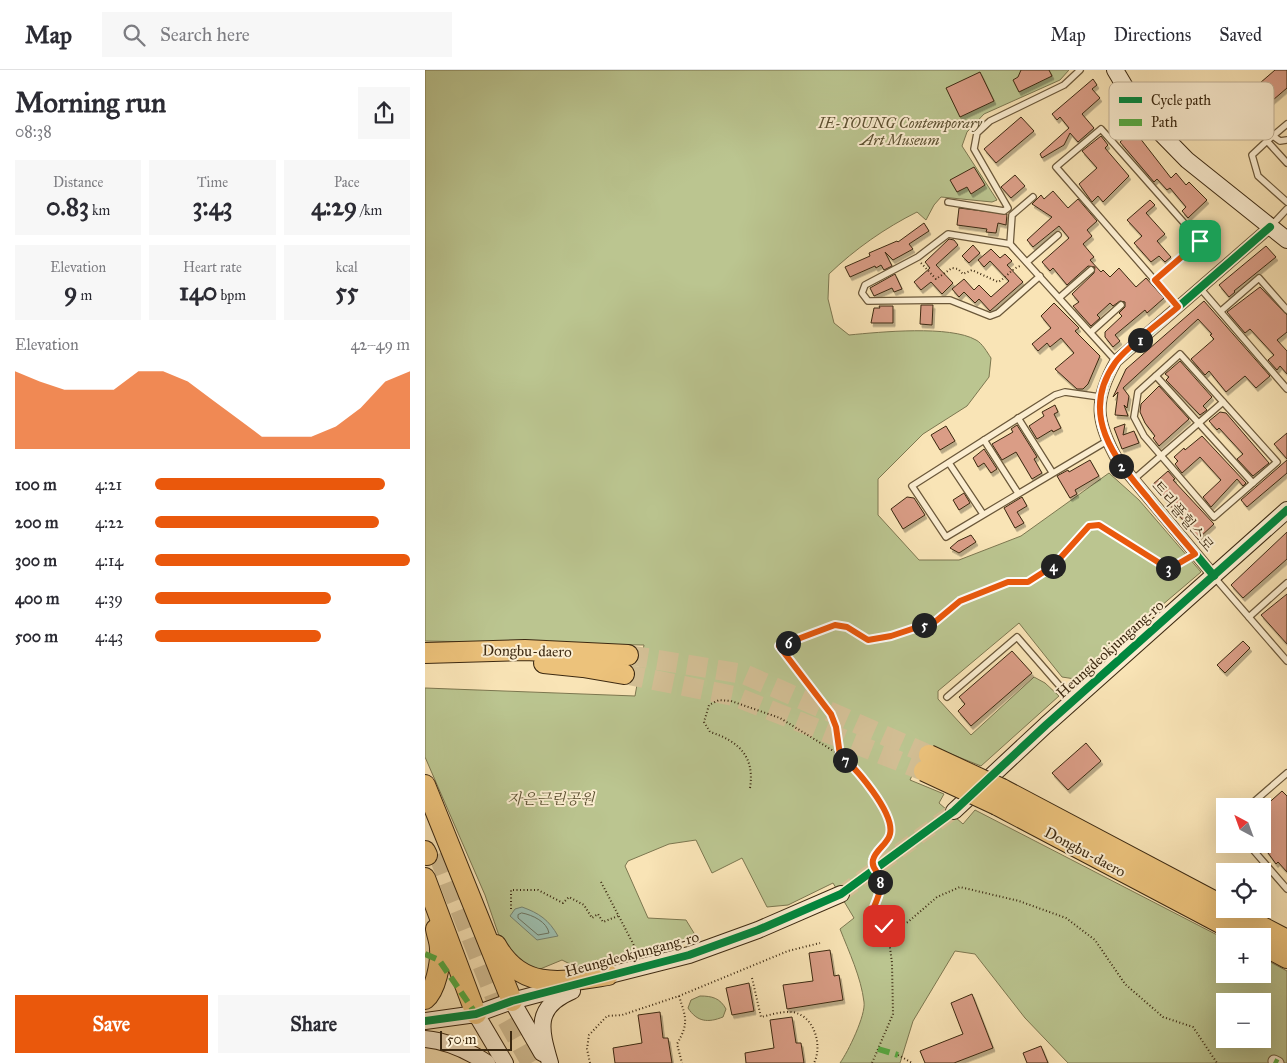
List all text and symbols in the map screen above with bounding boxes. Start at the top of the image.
search box [102,12,452,57]
text: Map [25,20,72,50]
icon: search [120,21,148,49]
text: Search here [160,23,250,46]
text: Map [1050,24,1086,46]
text: Directions [1114,24,1191,46]
text: Saved [1219,24,1262,46]
legend [1109,82,1274,140]
text: Morning run [15,85,166,120]
button: share [358,87,410,139]
text: Cycle path [1151,92,1211,109]
park label: IE-YOUNG Contemporary Art Museum [817,114,983,149]
text: Path [1151,114,1178,131]
text: 08:38 [15,122,52,141]
text: Distance [53,174,103,191]
text: Time [197,174,228,191]
text: Pace [334,174,360,191]
text: 0.83 [46,191,89,222]
text: 3:43 [192,191,233,222]
text: 4:29 [311,191,357,222]
text: km [89,202,110,219]
text: /km [357,202,382,219]
pin [1179,220,1221,262]
icon: arrive [1186,227,1214,255]
text: Elevation [50,259,106,276]
text: Heart rate [183,259,242,276]
text: kcal [336,259,358,276]
text: 9 [64,276,77,307]
text: 140 [179,276,217,307]
text: 55 [335,276,358,307]
text: m [77,287,92,304]
text: bpm [217,287,246,304]
pin: 1 [1127,328,1153,352]
text: 1 [1138,332,1143,349]
text: Elevation [15,335,79,354]
text: 42–49 m [350,335,410,354]
pin: 2 [1109,454,1133,478]
text: 2 [1118,458,1125,475]
text: 100 m [15,475,57,494]
text: 4:21 [95,475,122,494]
street label: 트리플힐스로 [1148,477,1218,555]
text: 200 m [15,513,58,532]
text: 4:22 [95,513,124,532]
text: 300 m [15,551,57,570]
text: 4:14 [95,551,123,570]
pin: 4 [1041,554,1065,578]
pin: 3 [1155,556,1181,580]
text: 4 [1050,558,1057,575]
text: 3 [1166,560,1171,577]
text: 400 m [15,589,59,608]
text: 4:39 [95,589,123,608]
street label: Heungdeokjungang-ro [1053,596,1168,702]
pin: 5 [911,612,937,638]
text: 5 [921,617,928,634]
text: 500 m [15,627,58,646]
text: 4:43 [95,627,123,646]
pin: 6 [775,630,801,656]
text: 6 [785,635,792,652]
street label: Dongbu-daero [482,641,572,661]
pin: 7 [833,748,857,772]
text: 7 [842,752,849,769]
park label: 자은근린공원 [508,790,596,808]
north arrow [1216,798,1271,852]
map controls [1216,798,1271,1048]
street label: Dongbu-daero [1041,823,1129,881]
button: locate [1216,863,1271,918]
pin: 8 [867,870,893,894]
text: 8 [877,874,884,891]
pin [863,905,905,947]
icon: check [870,912,898,940]
street label: Heungdeokjungang-ro [563,927,701,981]
button: + [1216,928,1271,983]
button: − [1216,993,1271,1048]
button: Save [15,995,208,1053]
button: Share [218,995,410,1053]
scale bar [440,1028,513,1051]
text: 50 m [447,1031,476,1048]

